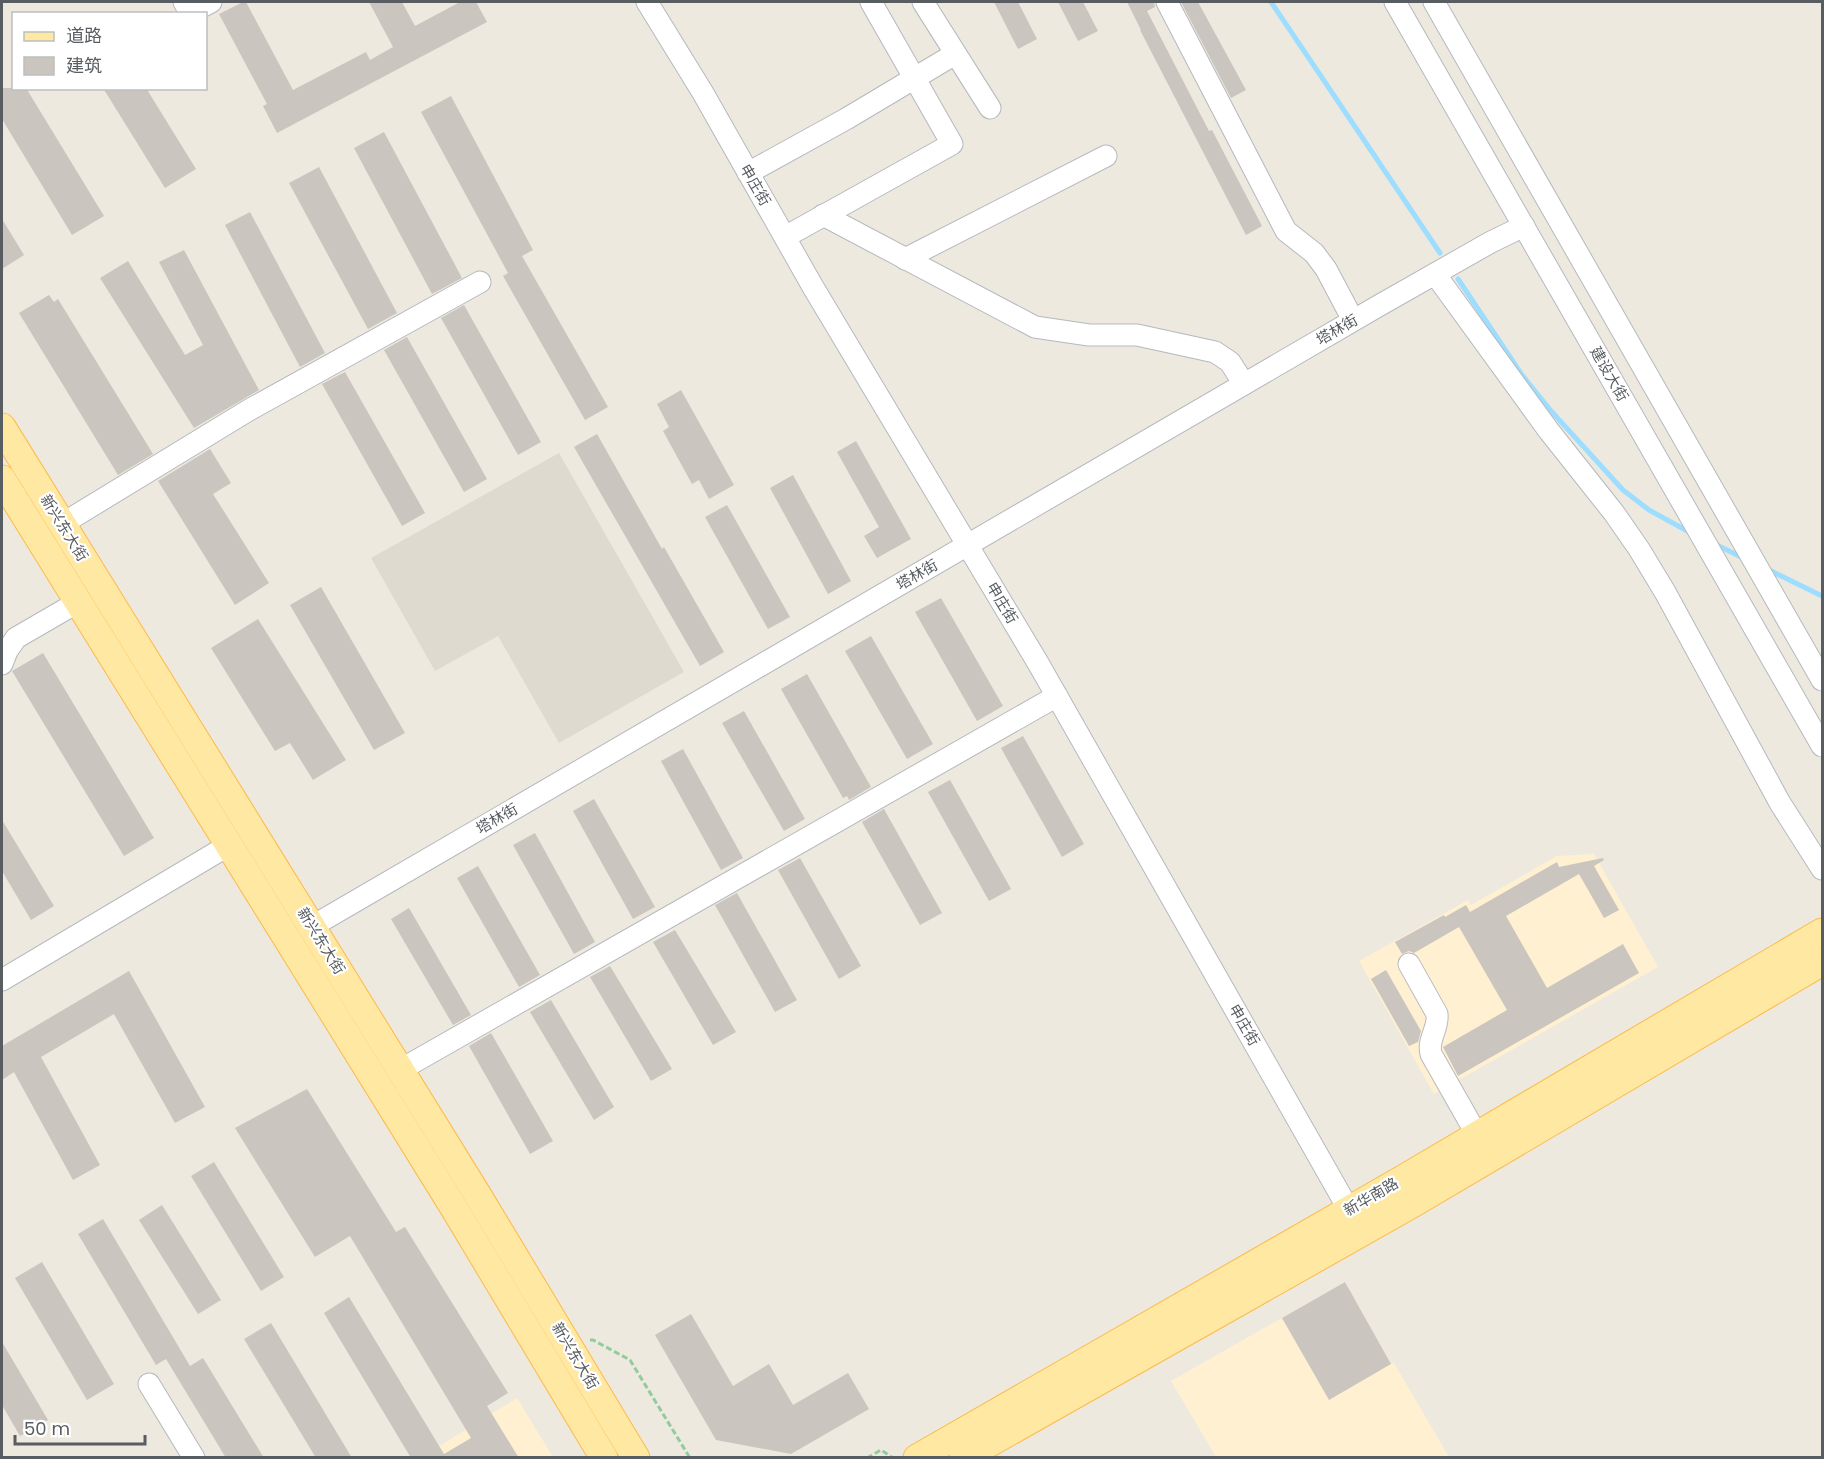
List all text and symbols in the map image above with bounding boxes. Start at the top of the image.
legend [12,12,207,90]
text: 道路 [66,23,102,48]
text: 建筑 [66,53,102,78]
street label: 申庄街 [735,160,776,209]
street label: 塔林街 [1312,309,1361,350]
street label: 建设大街 [1585,343,1634,405]
street label: 新兴东大街 [36,490,93,565]
street label: 塔林街 [892,554,941,595]
street label: 申庄街 [982,578,1023,627]
street label: 塔林街 [472,798,521,839]
street label: 新兴东大街 [293,903,350,978]
street label: 申庄街 [1224,1000,1265,1049]
street label: 新华南路 [1340,1172,1402,1221]
street label: 新兴东大街 [547,1318,604,1393]
scale bar [15,1408,146,1446]
text: 50 m [24,1416,70,1441]

